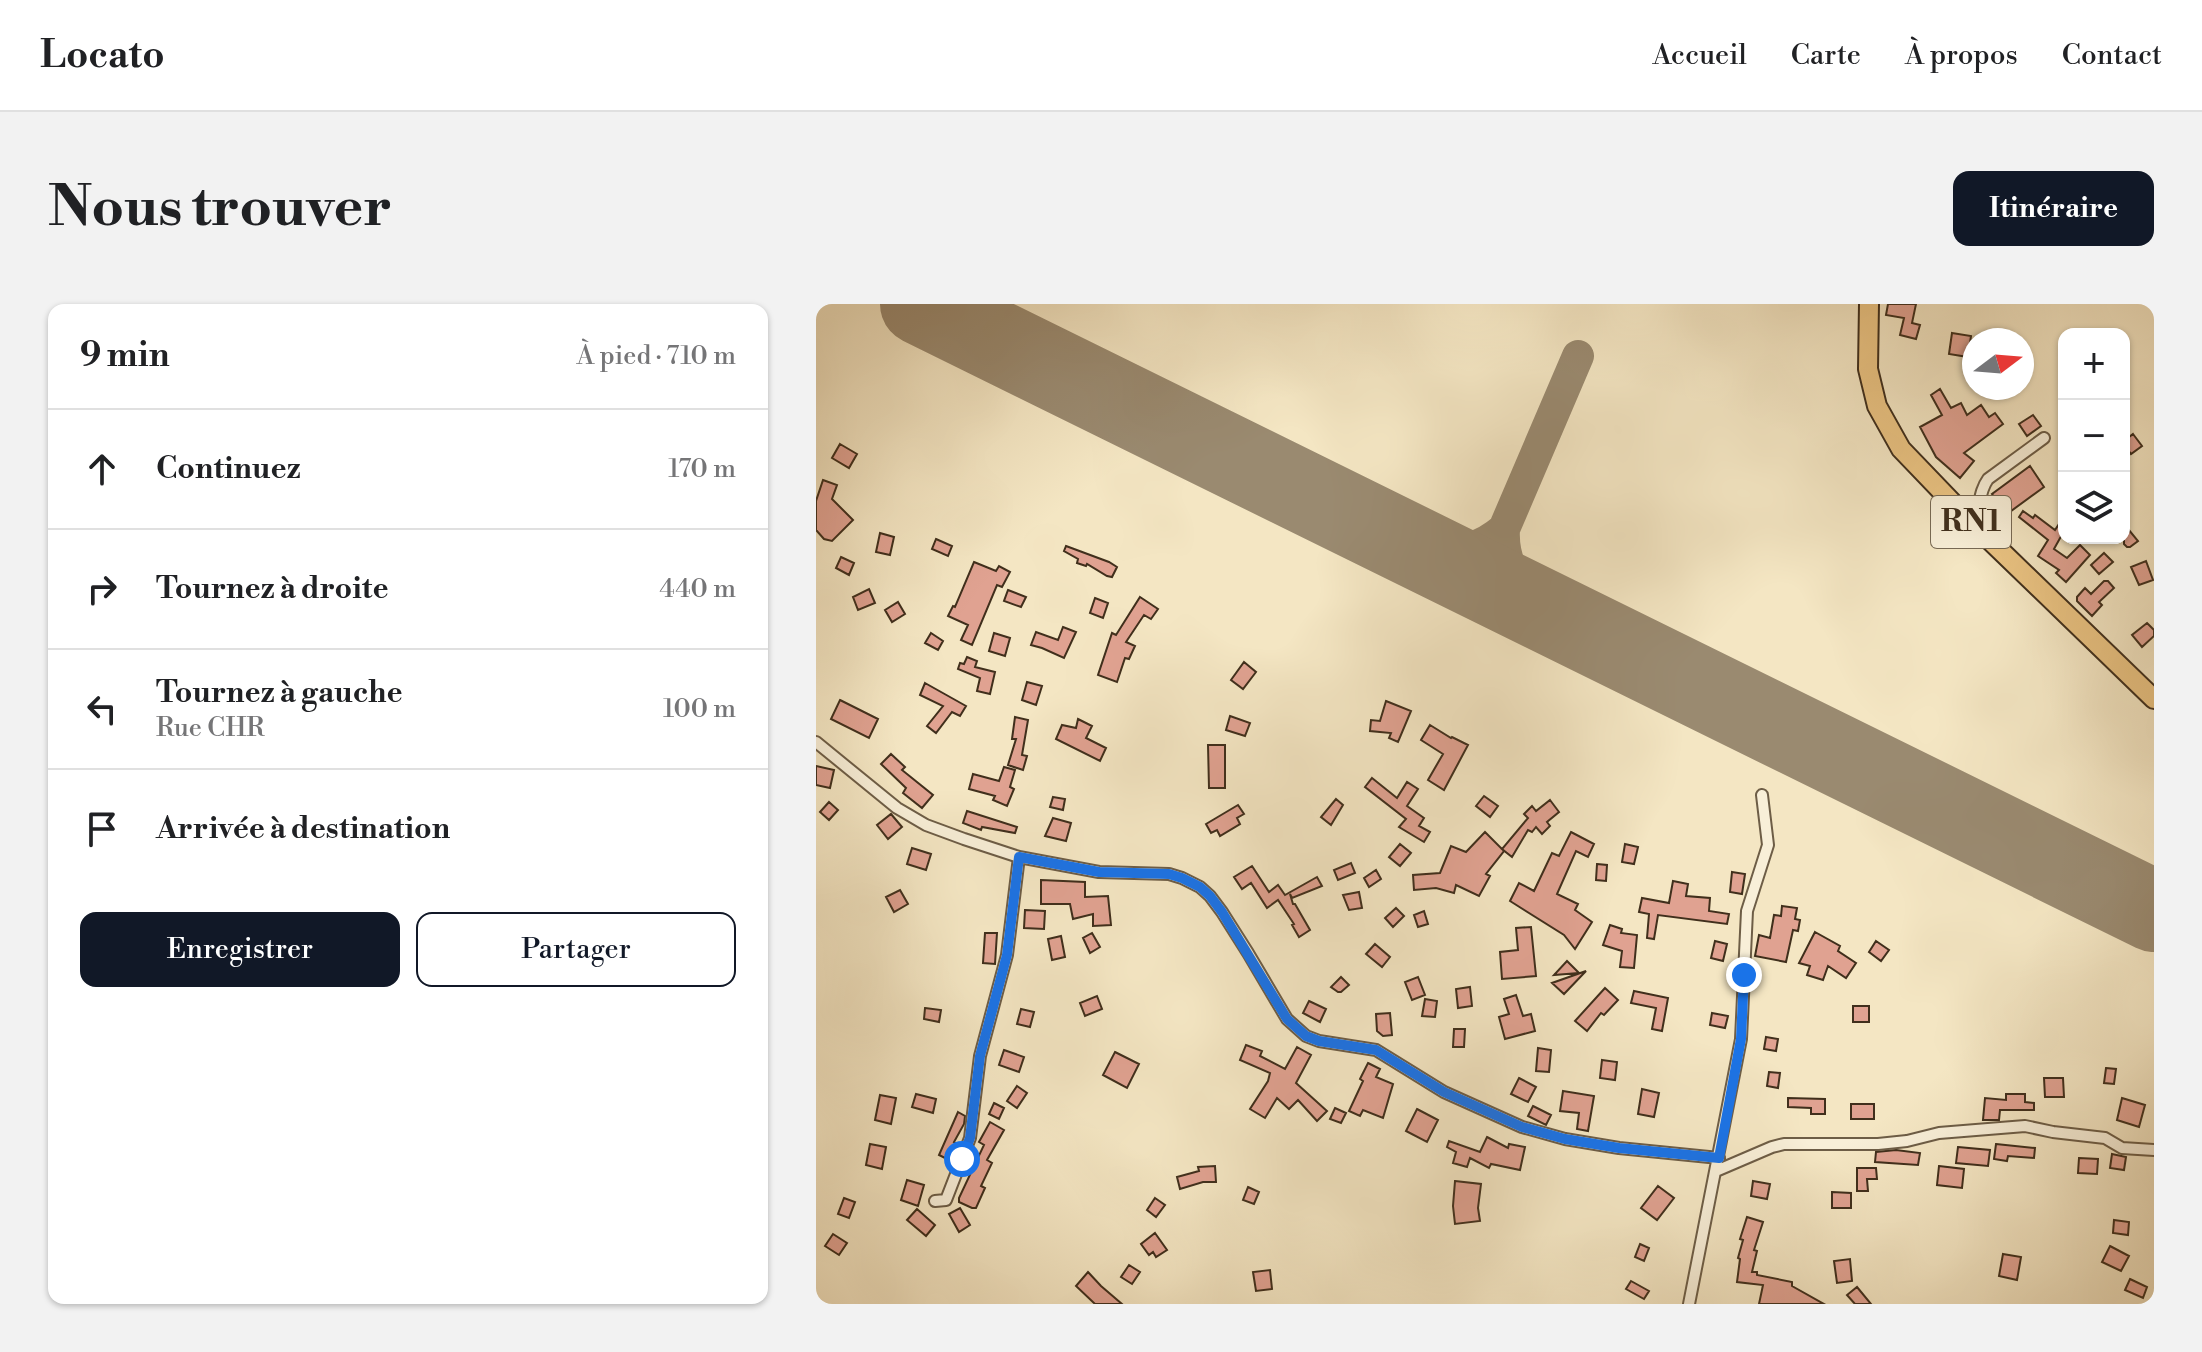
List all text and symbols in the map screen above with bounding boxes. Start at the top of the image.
text: Locato [40,32,165,79]
text: Accueil [1652,38,1747,73]
text: Carte [1791,38,1861,73]
text: À propos [1905,38,2018,73]
text: Contact [2062,38,2162,73]
button: Itinéraire [1953,171,2154,246]
text: Nous trouver [48,173,392,243]
north arrow [1962,328,2034,400]
map controls [2058,328,2130,544]
button: + [2058,328,2130,400]
text: 9 min [80,335,170,377]
text: À pied · 710 m [576,340,736,372]
button: − [2058,400,2130,472]
icon: ahead [80,447,124,491]
text: Continuez [156,450,301,488]
text: 170 m [668,453,736,485]
button: layers [2058,472,2130,544]
road number: RN1 [1931,496,2011,548]
icon: right [80,567,124,611]
text: Tournez à droite [156,570,389,608]
text: 440 m [659,573,736,605]
text: Tournez à gauche [156,674,403,712]
icon: left [80,687,124,731]
text: 100 m [663,693,736,725]
text: Rue CHR [156,712,264,744]
icon: arrive [80,807,124,851]
text: Arrivée à destination [156,810,450,848]
button: Enregistrer [80,912,400,987]
button: Partager [416,912,736,987]
route end [1726,957,1762,993]
route start [944,1141,980,1177]

